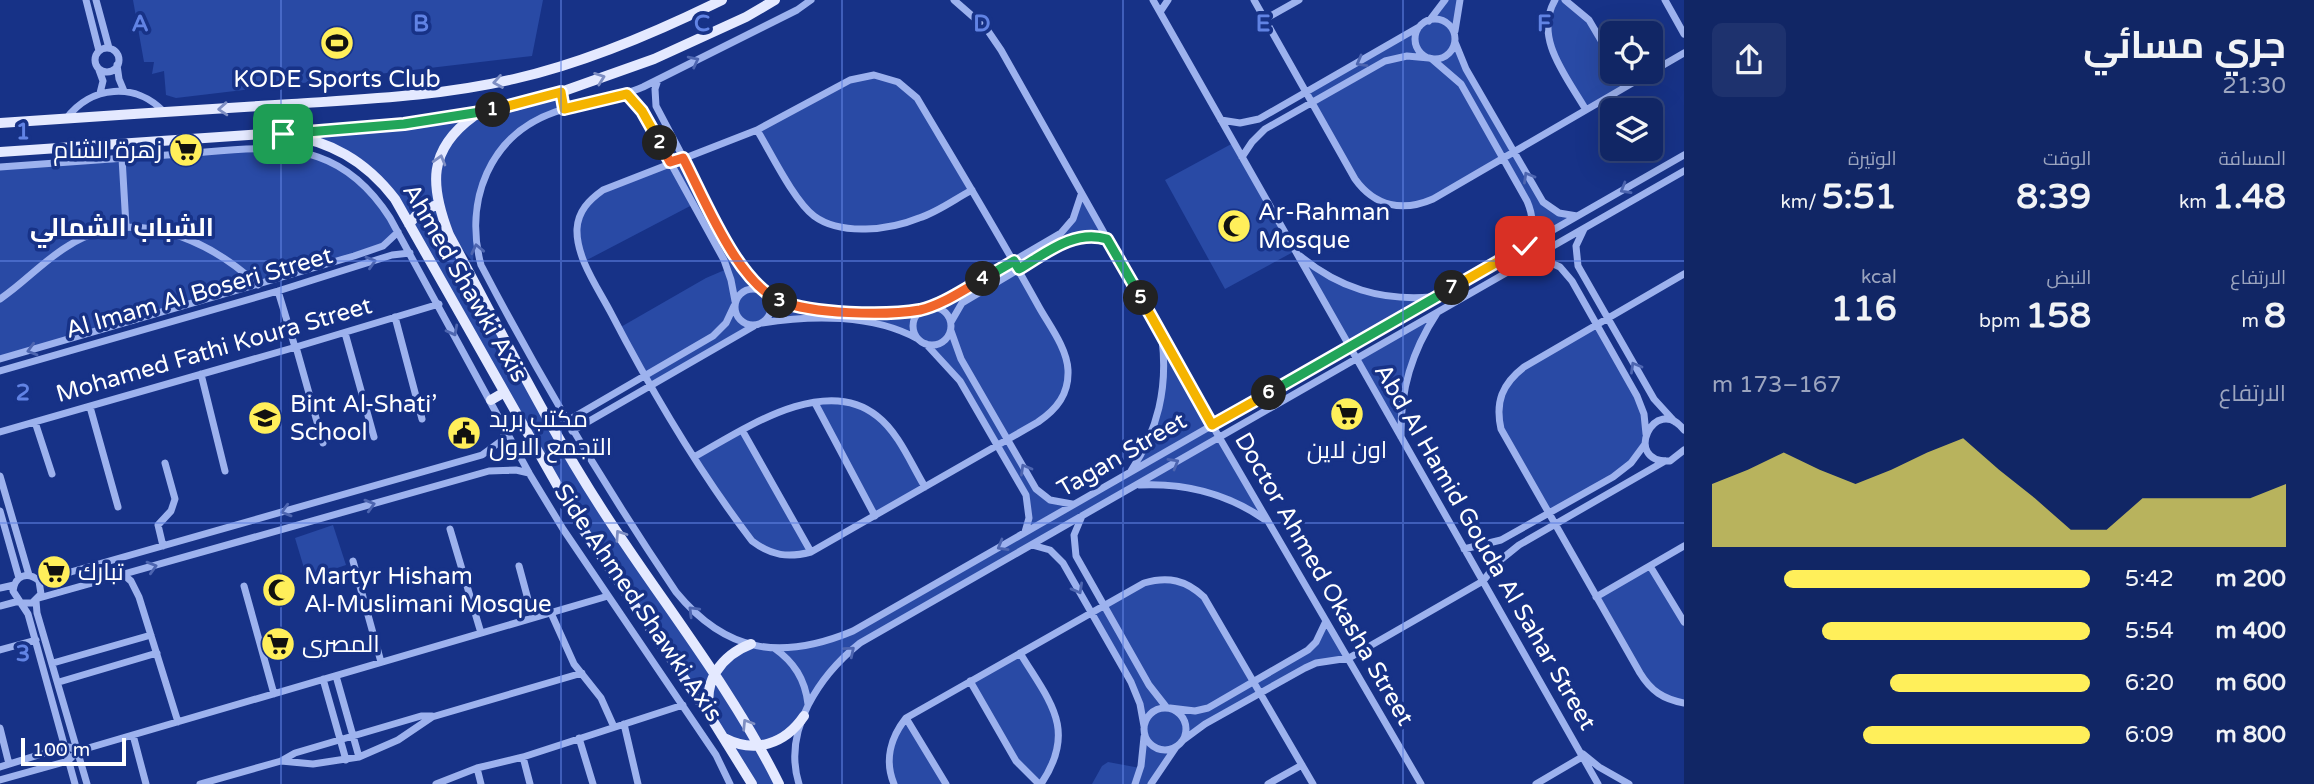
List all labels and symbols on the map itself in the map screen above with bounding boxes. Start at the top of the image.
text: A [131,10,149,38]
text: B [413,10,429,38]
text: C [694,10,710,38]
text: D [973,10,991,38]
text: E [1256,10,1270,38]
text: F [1537,10,1551,38]
sports icon: KODE Sports Club [318,24,356,62]
one-way arrow [1355,54,1368,67]
one-way arrow [687,56,699,70]
place label: KODE Sports Club [233,65,441,94]
one-way arrow [594,72,606,86]
one-way arrow [492,74,504,89]
pin: 1 [476,92,510,128]
one-way arrow [217,101,228,116]
pin [253,104,313,164]
text: 1 [16,118,30,146]
pin: 2 [642,125,678,160]
supermarket icon: زهرة الشام [167,131,205,169]
place label: زهرة الشام [53,136,162,166]
one-way arrow [432,155,447,167]
one-way arrow [1523,172,1536,185]
street label: Ahmed Shawki Axis [396,179,534,387]
one-way arrow [1619,181,1632,194]
place label: Ar-Rahman Mosque [1258,198,1390,255]
mosque icon: Ar-Rahman Mosque [1215,207,1253,245]
district label: الشباب الشمالي [30,212,214,248]
pin [1495,216,1555,276]
street label: Al Imam Al Boseri Street [62,241,336,345]
one-way arrow [471,243,486,255]
one-way arrow [364,256,377,270]
pin: 4 [965,262,1000,296]
pin: 7 [1434,270,1470,306]
pin: 5 [1124,280,1158,316]
pin: 3 [762,284,798,318]
street label: Mohamed Fathi Koura Street [53,291,375,409]
one-way arrow [445,324,459,336]
one-way arrow [26,341,38,356]
street label: Abd Al Hamid Gouda Al Sahar Street [1368,359,1602,735]
one-way arrow [1630,361,1643,374]
pin: 6 [1252,376,1286,410]
text: 2 [16,379,30,407]
place label: Bint Al-Shati’ School [290,390,437,447]
supermarket icon: اون لاين [1328,395,1366,433]
school or university icon: Bint Al-Shati’ School [246,399,284,437]
place label: مكتب بريد التجمع الاول [489,405,612,463]
street label: Tagan Street [1052,406,1192,504]
public building icon: مكتب بريد التجمع الاول [445,414,483,452]
street label: Doctor Ahmed Okasha Street [1228,427,1420,731]
place label: اون لاين [1307,436,1387,465]
one-way arrow [1167,458,1179,471]
one-way arrow [1020,463,1033,476]
street label: Side Ahmed Shawki Axis [548,479,728,727]
one-way arrow [364,498,376,513]
one-way arrow [281,502,293,517]
one-way arrow [616,530,628,543]
one-way arrow [997,538,1009,551]
supermarket icon: تبارك [35,553,73,591]
place label: تبارك [78,558,124,587]
one-way arrow [145,561,157,575]
place label: Martyr Hisham Al-Muslimani Mosque [304,562,552,619]
mosque icon: Martyr Hisham Al-Muslimani Mosque [260,571,298,609]
one-way arrow [1070,582,1083,594]
one-way arrow [688,607,701,620]
supermarket icon: المصرى [259,625,297,663]
place label: المصرى [302,630,380,659]
text: 3 [16,640,30,668]
one-way arrow [842,647,855,659]
one-way arrow [742,719,755,732]
scale bar [21,735,126,767]

